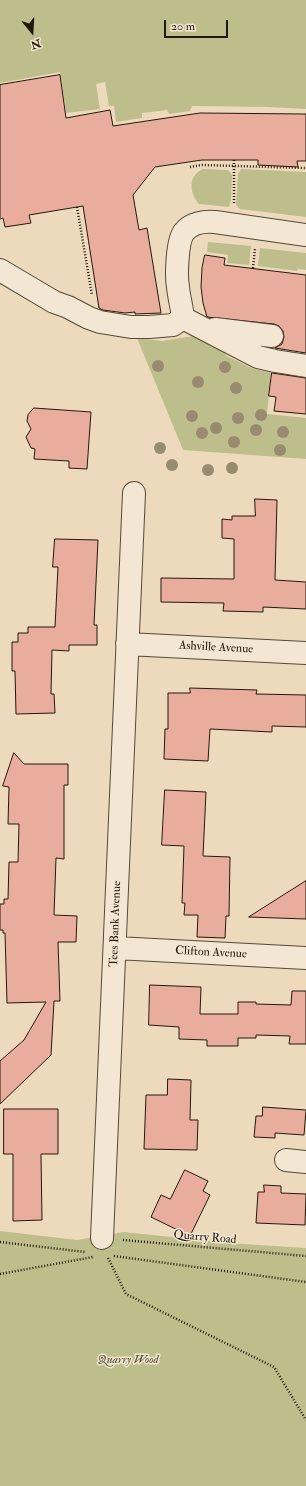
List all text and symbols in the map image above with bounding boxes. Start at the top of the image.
north arrow [12,12,52,52]
scale bar [166,12,230,38]
text: 20 m [171,19,195,34]
text: N [29,36,43,52]
street label: Ashville Avenue [178,639,254,657]
street label: Tees Bank Avenue [107,881,125,967]
street label: Clifton Avenue [175,944,247,962]
street label: Quarry Road [173,1228,237,1248]
park label: Quarry Wood [97,1353,159,1367]

